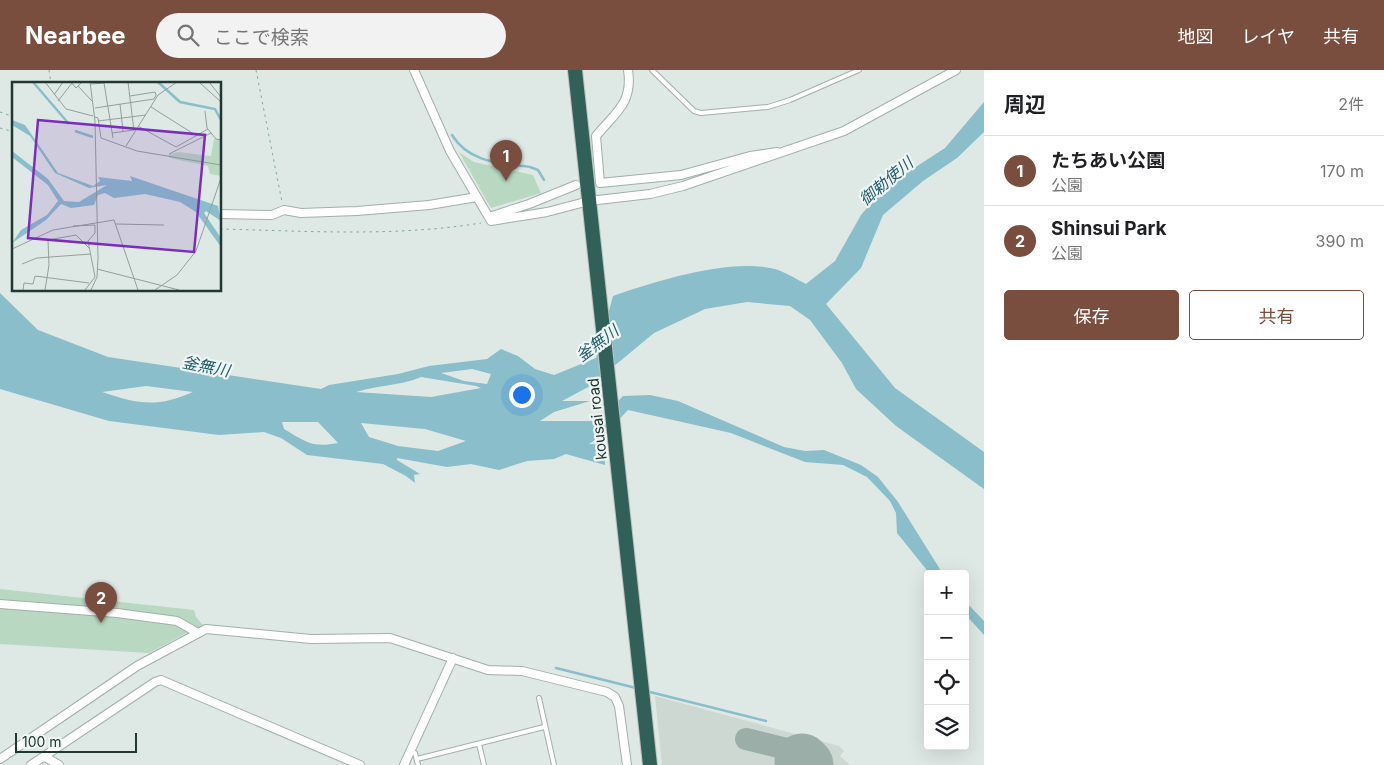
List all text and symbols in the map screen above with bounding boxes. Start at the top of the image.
search box [156,13,506,58]
text: Nearbee [25,21,126,50]
icon: search [174,21,202,49]
text: ここで検索 [214,26,309,49]
text: 地図 [1178,26,1214,47]
text: レイヤ [1242,26,1295,47]
text: 共有 [1323,26,1359,47]
inset map [12,82,221,291]
text: 周辺 [1004,92,1046,117]
text: 2件 [1338,94,1364,114]
pin: 1 [490,140,522,181]
text: たちあい公園 [1051,149,1165,172]
water label: 御勅使川 [855,151,918,209]
text: 1 [1017,161,1023,181]
text: 170 m [1320,161,1364,181]
text: 公園 [1051,175,1083,195]
text: Shinsui Park [1051,217,1167,240]
text: 2 [1015,231,1025,251]
text: 390 m [1316,231,1364,251]
text: 公園 [1051,243,1083,263]
button: 保存 [1004,290,1179,340]
button: 共有 [1189,290,1364,340]
water label: 釜無川 [572,319,624,365]
water label: 釜無川 [181,352,233,381]
street label: kousai road [583,377,611,461]
your location [509,382,535,408]
map controls [924,570,969,750]
button: + [924,570,969,615]
pin: 2 [85,582,117,623]
button: − [924,615,969,660]
button: locate [924,660,969,705]
button: layers [924,705,969,750]
scale bar [15,730,138,753]
text: 100 m [22,733,62,750]

